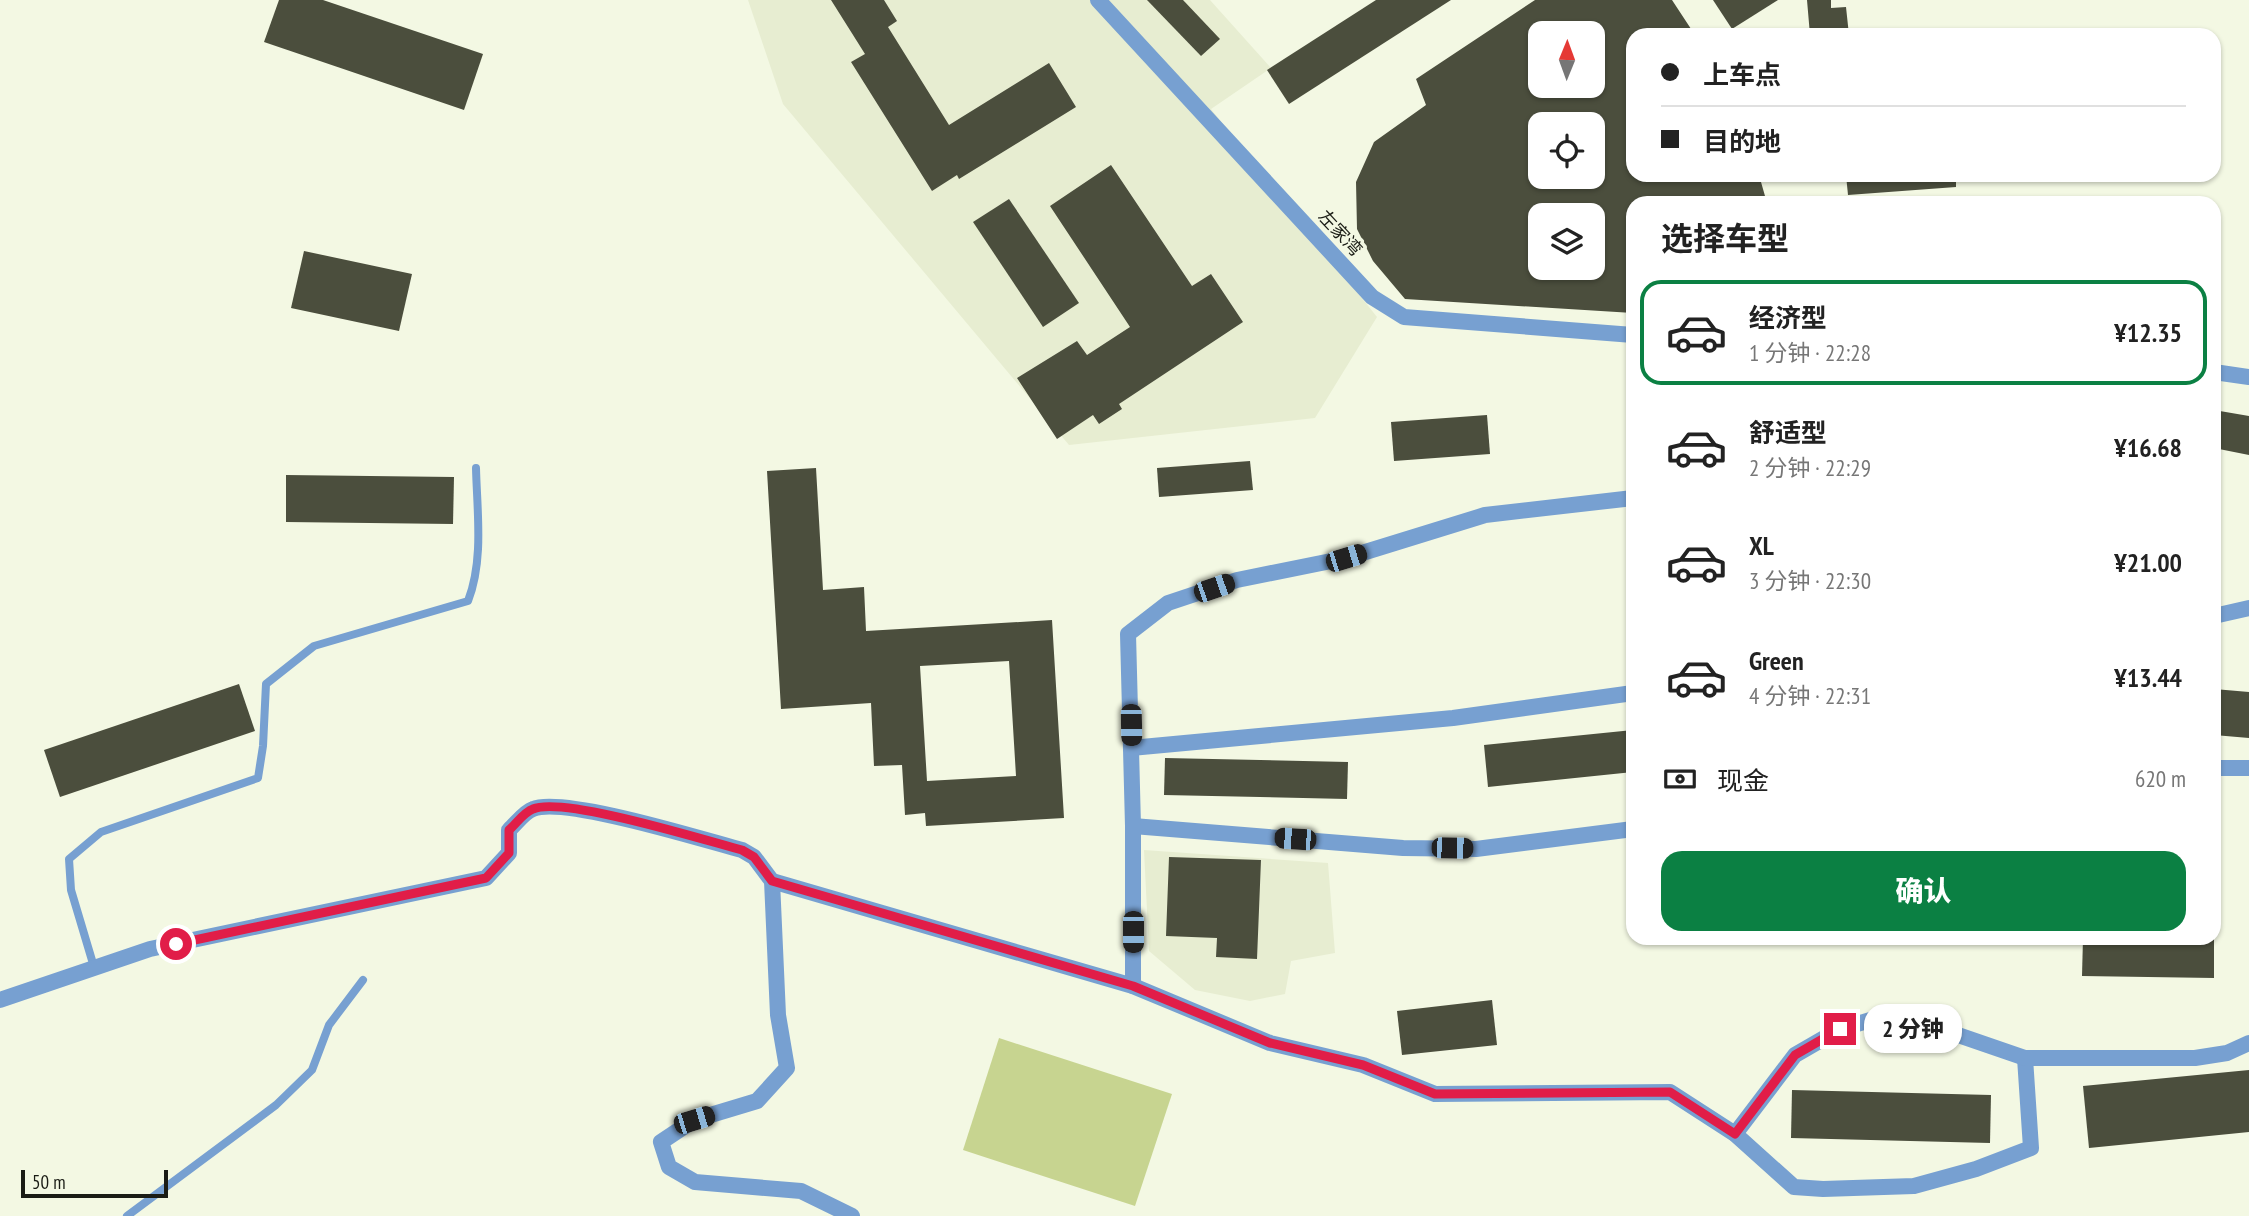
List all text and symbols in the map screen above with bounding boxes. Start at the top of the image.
north arrow [1528,21,1605,98]
map controls [1528,21,1605,280]
text: 上车点 [1703,58,1781,91]
button: locate [1528,112,1605,189]
text: 目的地 [1703,125,1781,158]
button: layers [1528,203,1605,280]
street label: 左家湾 [1314,205,1367,260]
text: 选择车型 [1661,217,1789,259]
icon: car [1665,301,1728,364]
text: 经济型 [1749,301,1827,334]
text: ¥12.35 [2114,316,2182,349]
text: 1 分钟 · 22:28 [1749,338,1871,367]
icon: car [1665,416,1728,479]
text: 舒适型 [1749,416,1827,449]
text: ¥16.68 [2114,431,2182,464]
text: 2 分钟 · 22:29 [1749,453,1871,482]
text: XL [1749,529,1774,562]
icon: car [1665,531,1728,594]
car [1323,542,1370,574]
text: ¥21.00 [2114,546,2182,579]
text: 3 分钟 · 22:30 [1749,566,1871,595]
car [1191,571,1238,605]
text: Green [1749,644,1804,677]
icon: car [1665,646,1728,709]
text: ¥13.44 [2114,661,2182,694]
text: 4 分钟 · 22:31 [1749,681,1871,710]
car [1121,704,1142,746]
icon: cash [1661,760,1699,798]
text: 现金 [1717,764,1769,797]
text: 620 m [2135,764,2186,793]
car [1274,827,1317,851]
car [1431,837,1474,859]
button: 确认 [1661,851,2186,931]
car [1123,911,1144,953]
route start [160,928,192,960]
callout: 2 分钟 [1864,1004,1962,1054]
route end [1824,1013,1856,1045]
text: 2 分钟 [1882,1014,1944,1043]
car [671,1104,718,1136]
scale bar [21,1167,168,1199]
text: 50 m [32,1170,66,1194]

